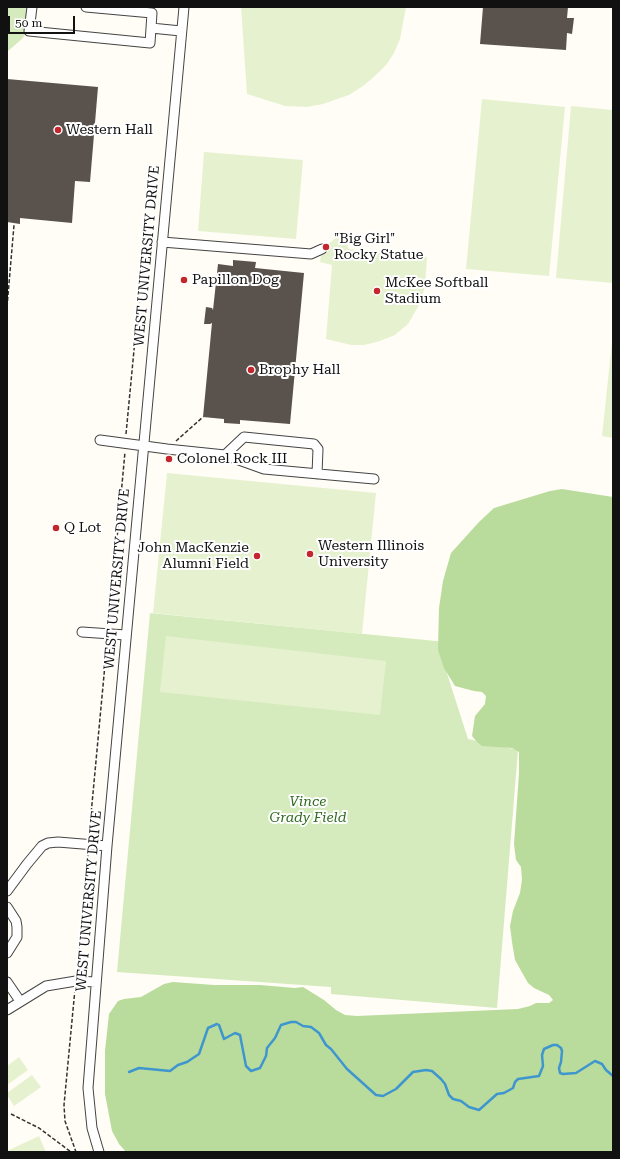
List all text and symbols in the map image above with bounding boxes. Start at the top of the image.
scale bar [10,8,77,34]
text: 50 m [15,16,42,30]
place label: Western Hall [66,122,153,138]
marker: Western Hall [53,125,63,135]
street label: WEST UNIVERSITY DRIVE [131,165,163,347]
place label: "Big Girl" Rocky Statue [334,231,423,264]
marker: "Big Girl" Rocky Statue [321,242,331,252]
place label: Papillon Dog [192,272,279,288]
marker: Papillon Dog [179,275,189,285]
place label: McKee Softball Stadium [385,275,488,308]
marker: McKee Softball Stadium [372,286,382,296]
place label: Brophy Hall [259,362,340,378]
marker: Brophy Hall [246,365,256,375]
place label: Colonel Rock III [177,451,287,467]
marker: Colonel Rock III [164,454,174,464]
street label: WEST UNIVERSITY DRIVE [101,488,133,670]
place label: Q Lot [64,520,101,536]
marker: Q Lot [51,523,61,533]
place label: Western Illinois University [318,538,424,570]
place label: John MacKenzie Alumni Field [137,540,249,572]
marker: Western Illinois University [305,549,315,559]
marker: John MacKenzie Alumni Field [252,551,262,561]
park label: Vince Grady Field [269,794,347,826]
street label: WEST UNIVERSITY DRIVE [73,810,105,992]

